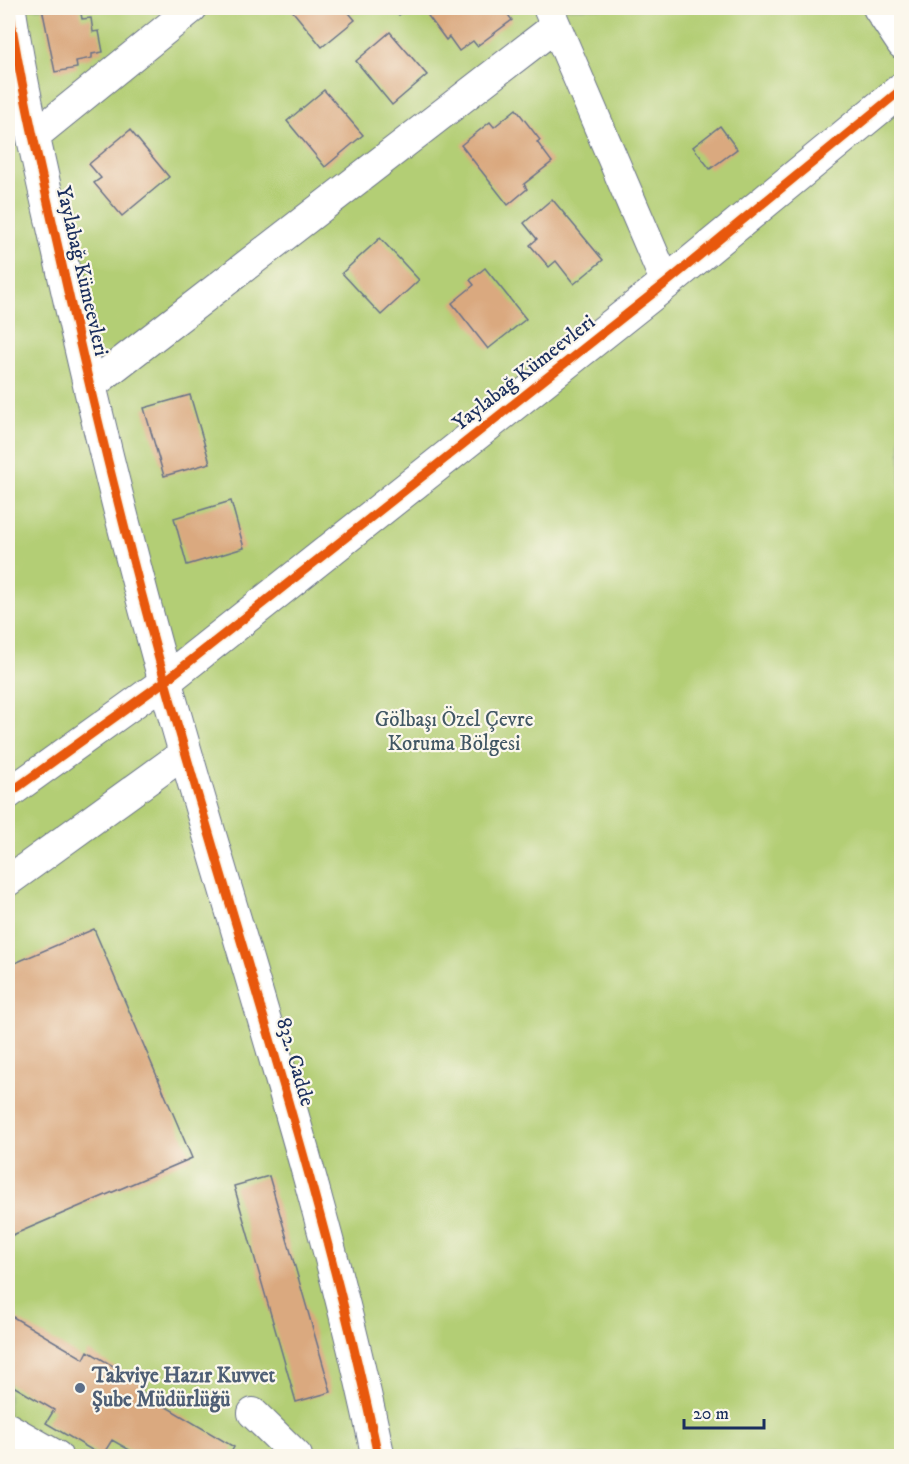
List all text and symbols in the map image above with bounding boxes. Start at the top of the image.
street label: Yaylabağ Kümeevleri [50,183,114,359]
street label: Yaylabağ Kümeevleri [448,309,600,437]
park label: Gölbaşı Özel Çevre Koruma Bölgesi [375,706,534,757]
street label: 832. Cadde [270,1015,320,1110]
place label: Takviye Hazır Kuvvet Şube Müdürlüğü [91,1363,275,1413]
marker: Takviye Hazır Kuvvet Şube Müdürlüğü [73,1381,87,1395]
scale bar [684,1392,764,1430]
text: 20 m [693,1403,729,1425]

